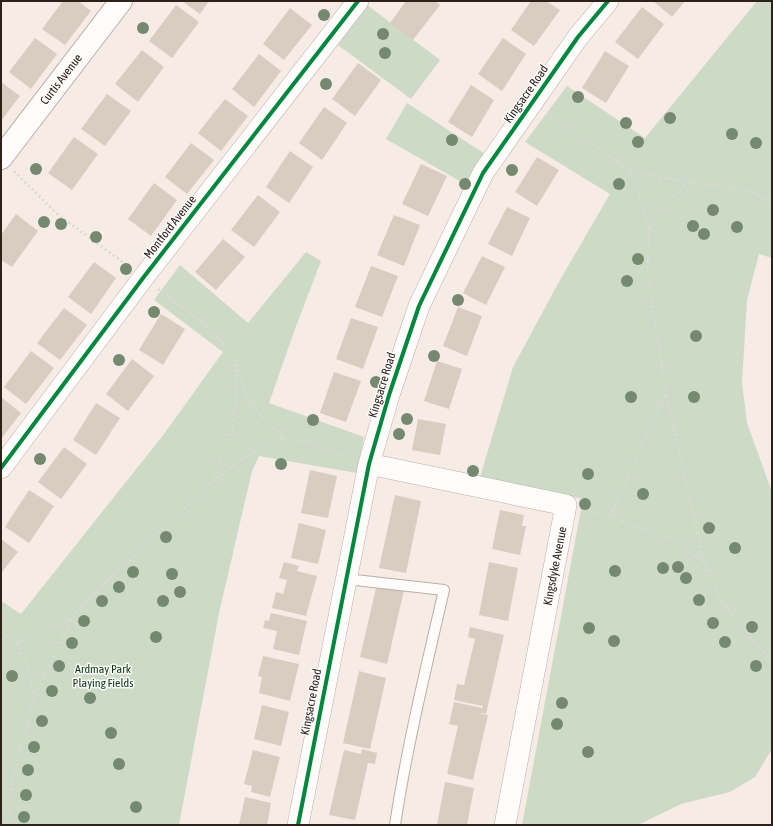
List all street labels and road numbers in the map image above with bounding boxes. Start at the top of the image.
street label: Curtis Avenue [37,51,85,107]
street label: Kingsacre Road [501,62,551,126]
street label: Montford Avenue [141,193,199,261]
street label: Kingsacre Road [365,351,399,419]
street label: Kingsdyke Avenue [541,525,569,607]
street label: Kingsacre Road [298,668,324,736]

